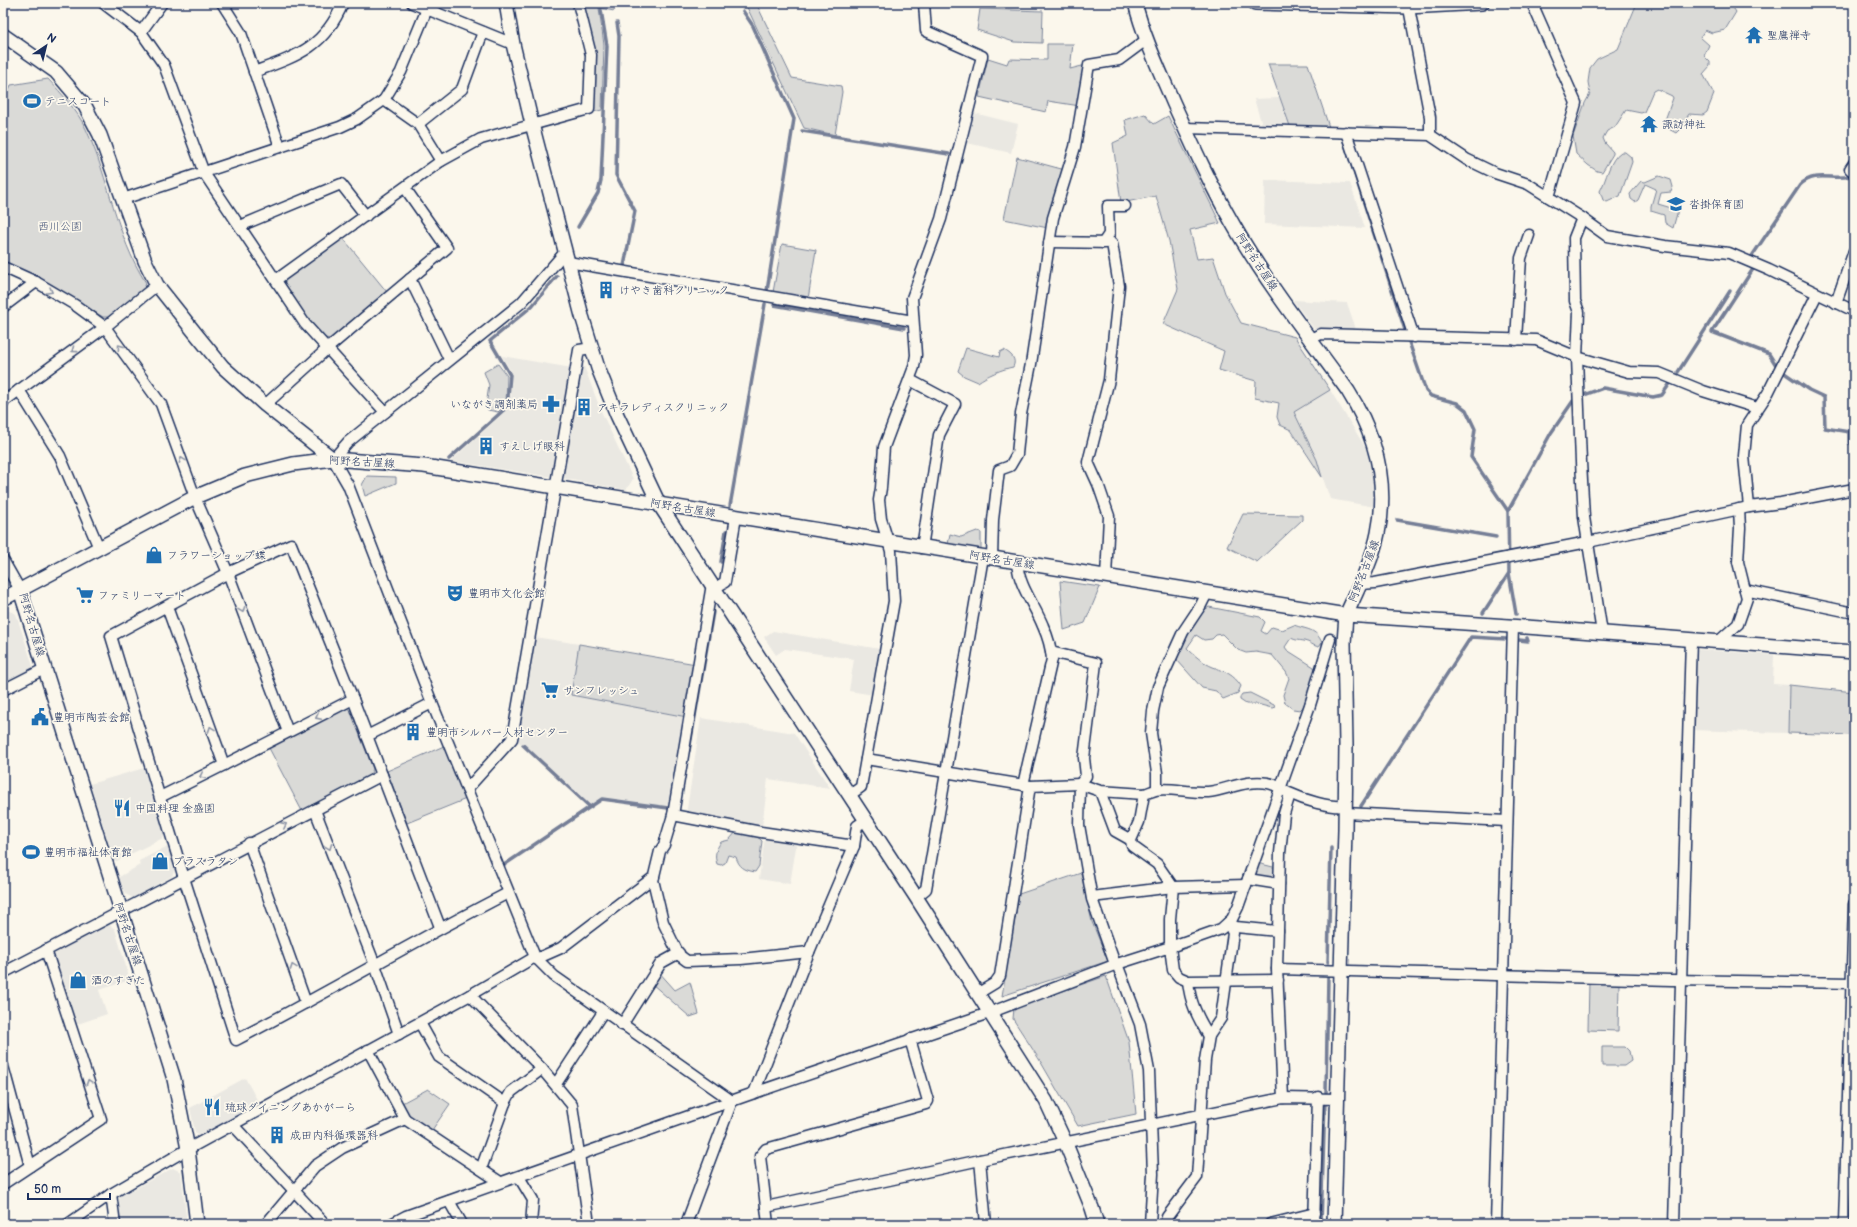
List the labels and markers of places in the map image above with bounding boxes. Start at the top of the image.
temple icon: 聖鷹禅寺 [1744,25,1764,45]
place label: 聖鷹禅寺 [1767,29,1811,42]
sports icon: テニスコート [22,91,42,111]
place label: テニスコート [45,95,111,108]
temple icon: 諏訪神社 [1639,114,1659,134]
place label: 諏訪神社 [1662,118,1706,131]
school or university icon: 沓掛保育園 [1666,194,1686,214]
place label: 沓掛保育園 [1689,198,1744,211]
building icon: けやき歯科クリニック [596,280,616,300]
place label: けやき歯科クリニック [619,284,729,297]
pharmacy icon: いながき調剤薬局 [541,394,561,414]
building icon: アキラレディスクリニック [574,397,594,417]
place label: いながき調剤薬局 [450,398,538,411]
place label: アキラレディスクリニック [597,401,729,414]
building icon: すえしげ眼科 [476,436,496,456]
place label: すえしげ眼科 [499,440,565,453]
shop icon: フラワーショップ蝶 [144,545,164,565]
place label: フラワーショップ蝶 [167,549,266,562]
theatre icon: 豊明市文化会館 [445,583,465,603]
supermarket icon: ファミリーマート [75,585,95,605]
place label: 豊明市文化会館 [468,587,545,600]
place label: ファミリーマート [98,589,186,602]
supermarket icon: サンフレッシュ [540,680,560,700]
place label: サンフレッシュ [563,684,639,697]
public building icon: 豊明市陶芸会館 [30,707,50,727]
place label: 豊明市陶芸会館 [53,711,130,724]
building icon: 豊明市シルバー人材センター [403,722,423,742]
place label: 豊明市シルバー人材センター [426,726,568,739]
restaurant icon: 中国料理 金盛園 [112,798,132,818]
place label: 中国料理 金盛園 [135,802,215,815]
sports icon: 豊明市福祉体育館 [21,842,41,862]
place label: 豊明市福祉体育館 [44,846,132,859]
shop icon: プラスラタン [150,851,170,871]
place label: プラスラタン [173,855,239,868]
shop icon: 酒のすぎた [68,970,88,990]
place label: 酒のすぎた [91,974,146,987]
restaurant icon: 琉球ダイニングあかがーら [202,1097,222,1117]
place label: 琉球ダイニングあかがーら [225,1101,356,1114]
building icon: 成田内科循環器科 [267,1125,287,1145]
place label: 成田内科循環器科 [290,1129,378,1142]

